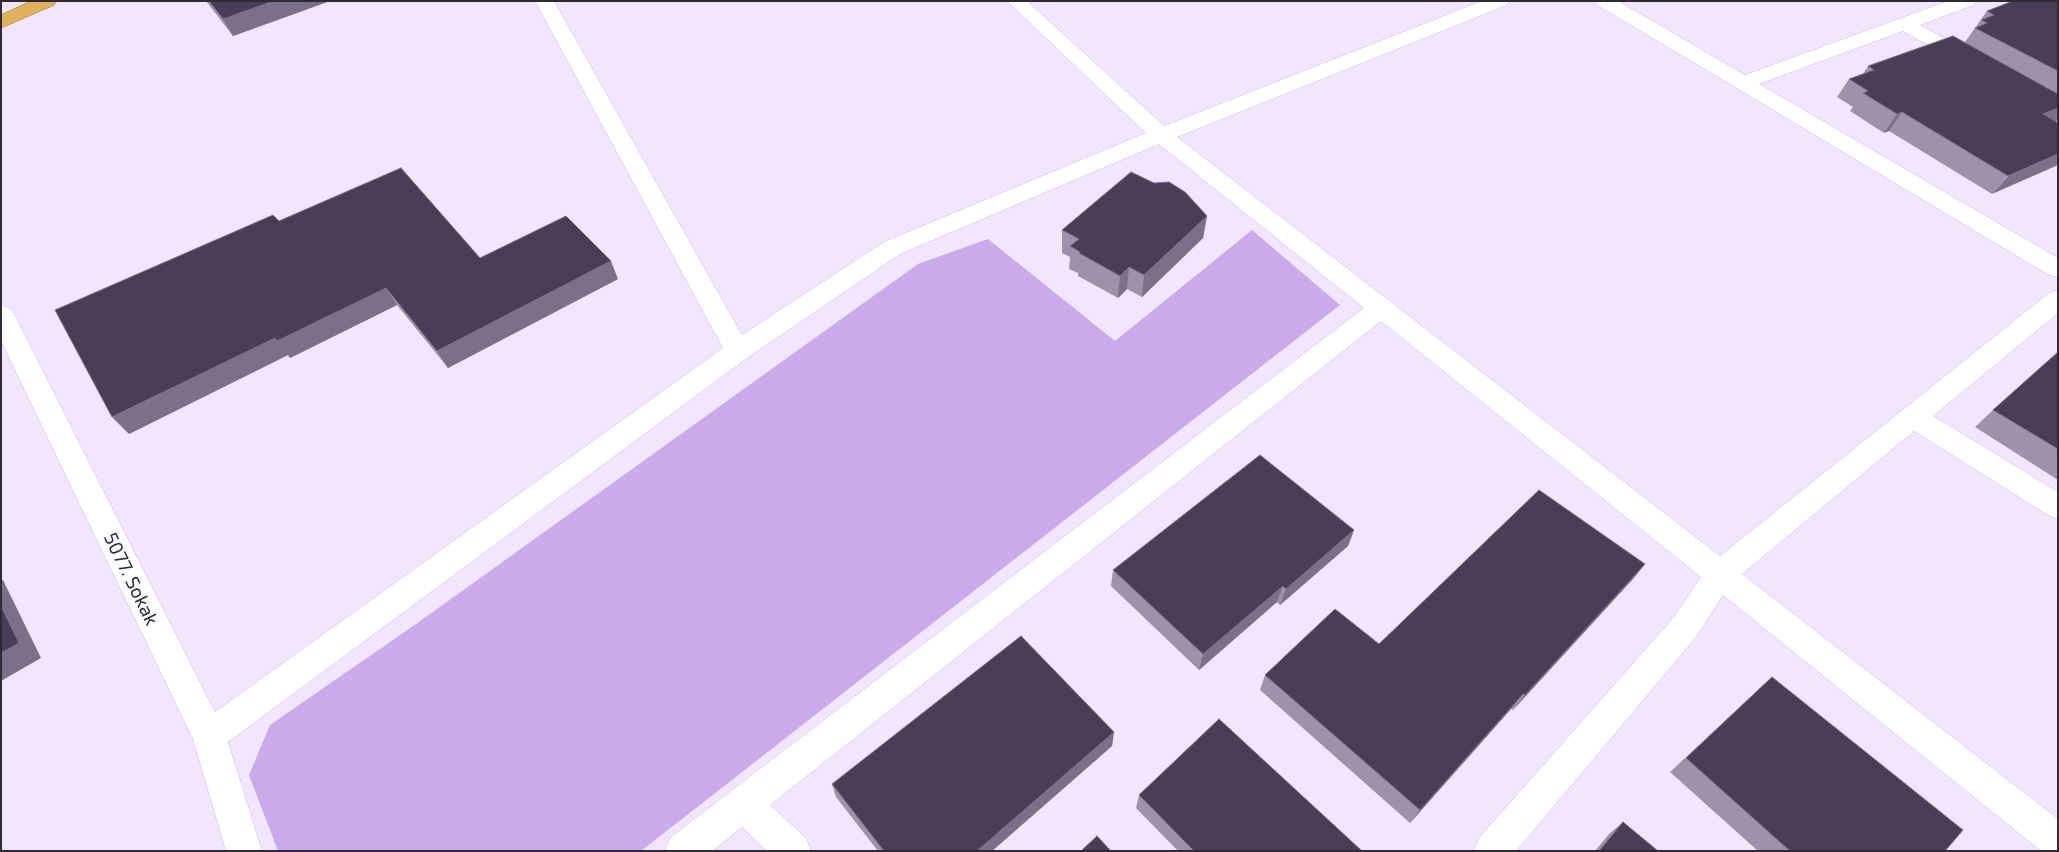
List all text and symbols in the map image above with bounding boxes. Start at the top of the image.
street label: 5077. Sokak [99,529,163,629]

